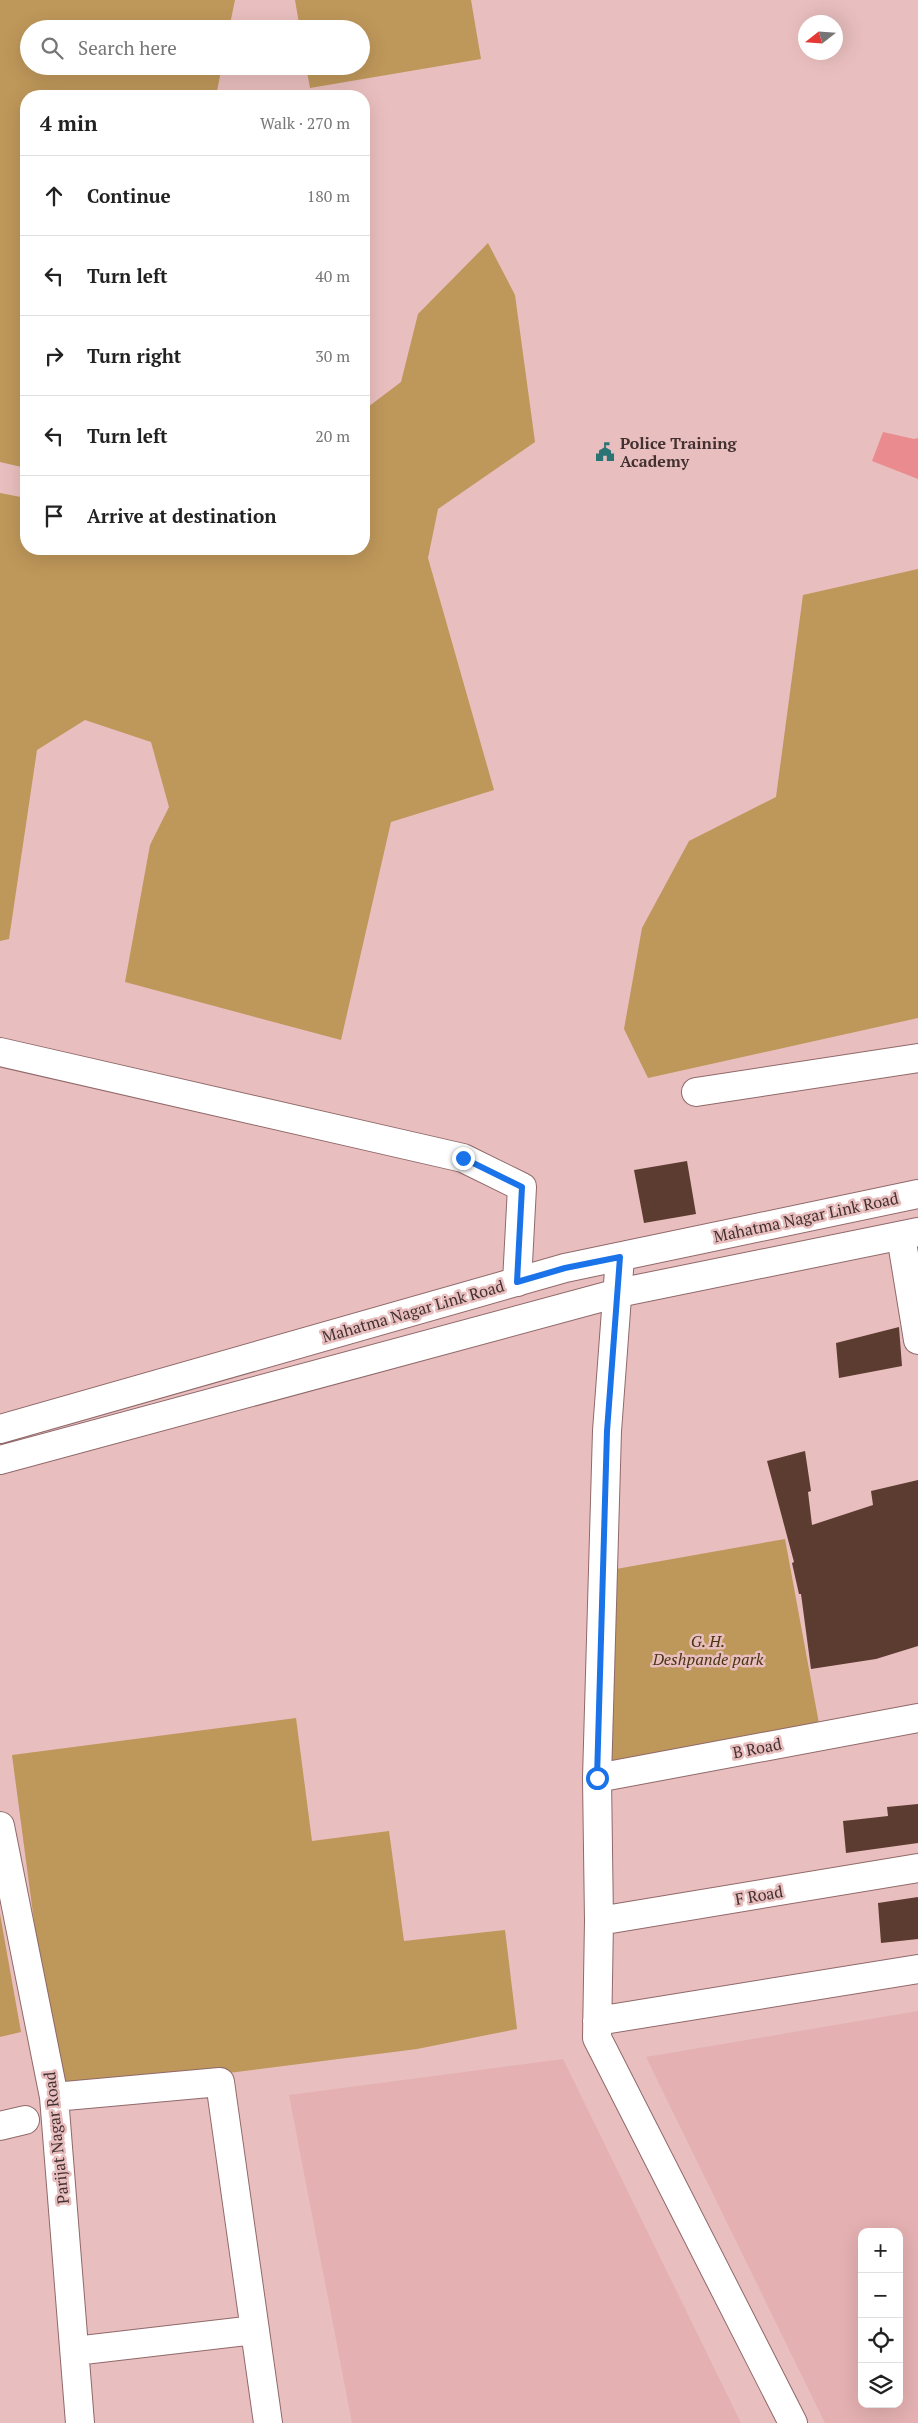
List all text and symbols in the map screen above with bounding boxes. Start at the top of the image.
north arrow [798,15,843,60]
search box [20,20,370,75]
icon: search [38,34,66,62]
text: Search here [78,35,177,60]
text: 4 min [40,109,97,137]
text: Walk · 270 m [260,112,350,134]
icon: ahead [40,182,68,210]
text: Continue [87,183,171,208]
text: 180 m [307,185,350,207]
icon: left [40,262,68,290]
text: Turn left [87,263,168,288]
text: 40 m [315,265,350,287]
icon: right [40,342,68,370]
text: Turn right [87,343,181,368]
text: 30 m [315,345,350,367]
icon: left [40,422,68,450]
text: Turn left [87,423,168,448]
text: 20 m [315,425,350,447]
place label: Police Training Academy [620,432,738,472]
public building icon: Police Training Academy [594,441,616,463]
icon: arrive [40,502,68,530]
text: Arrive at destination [87,503,276,528]
route end [452,1147,475,1170]
street label: Mahatma Nagar Link Road [712,1187,901,1247]
street label: Mahatma Nagar Link Road [319,1274,507,1348]
park label: G. H. Deshpande park [652,1630,764,1670]
street label: B Road [731,1732,783,1764]
route start [586,1767,609,1790]
street label: F Road [733,1880,785,1910]
street label: Parijat Nagar Road [38,2071,74,2205]
map controls [858,2228,903,2408]
button: + [858,2228,903,2273]
button: − [858,2273,903,2318]
button: locate [858,2318,903,2363]
button: layers [858,2363,903,2408]

